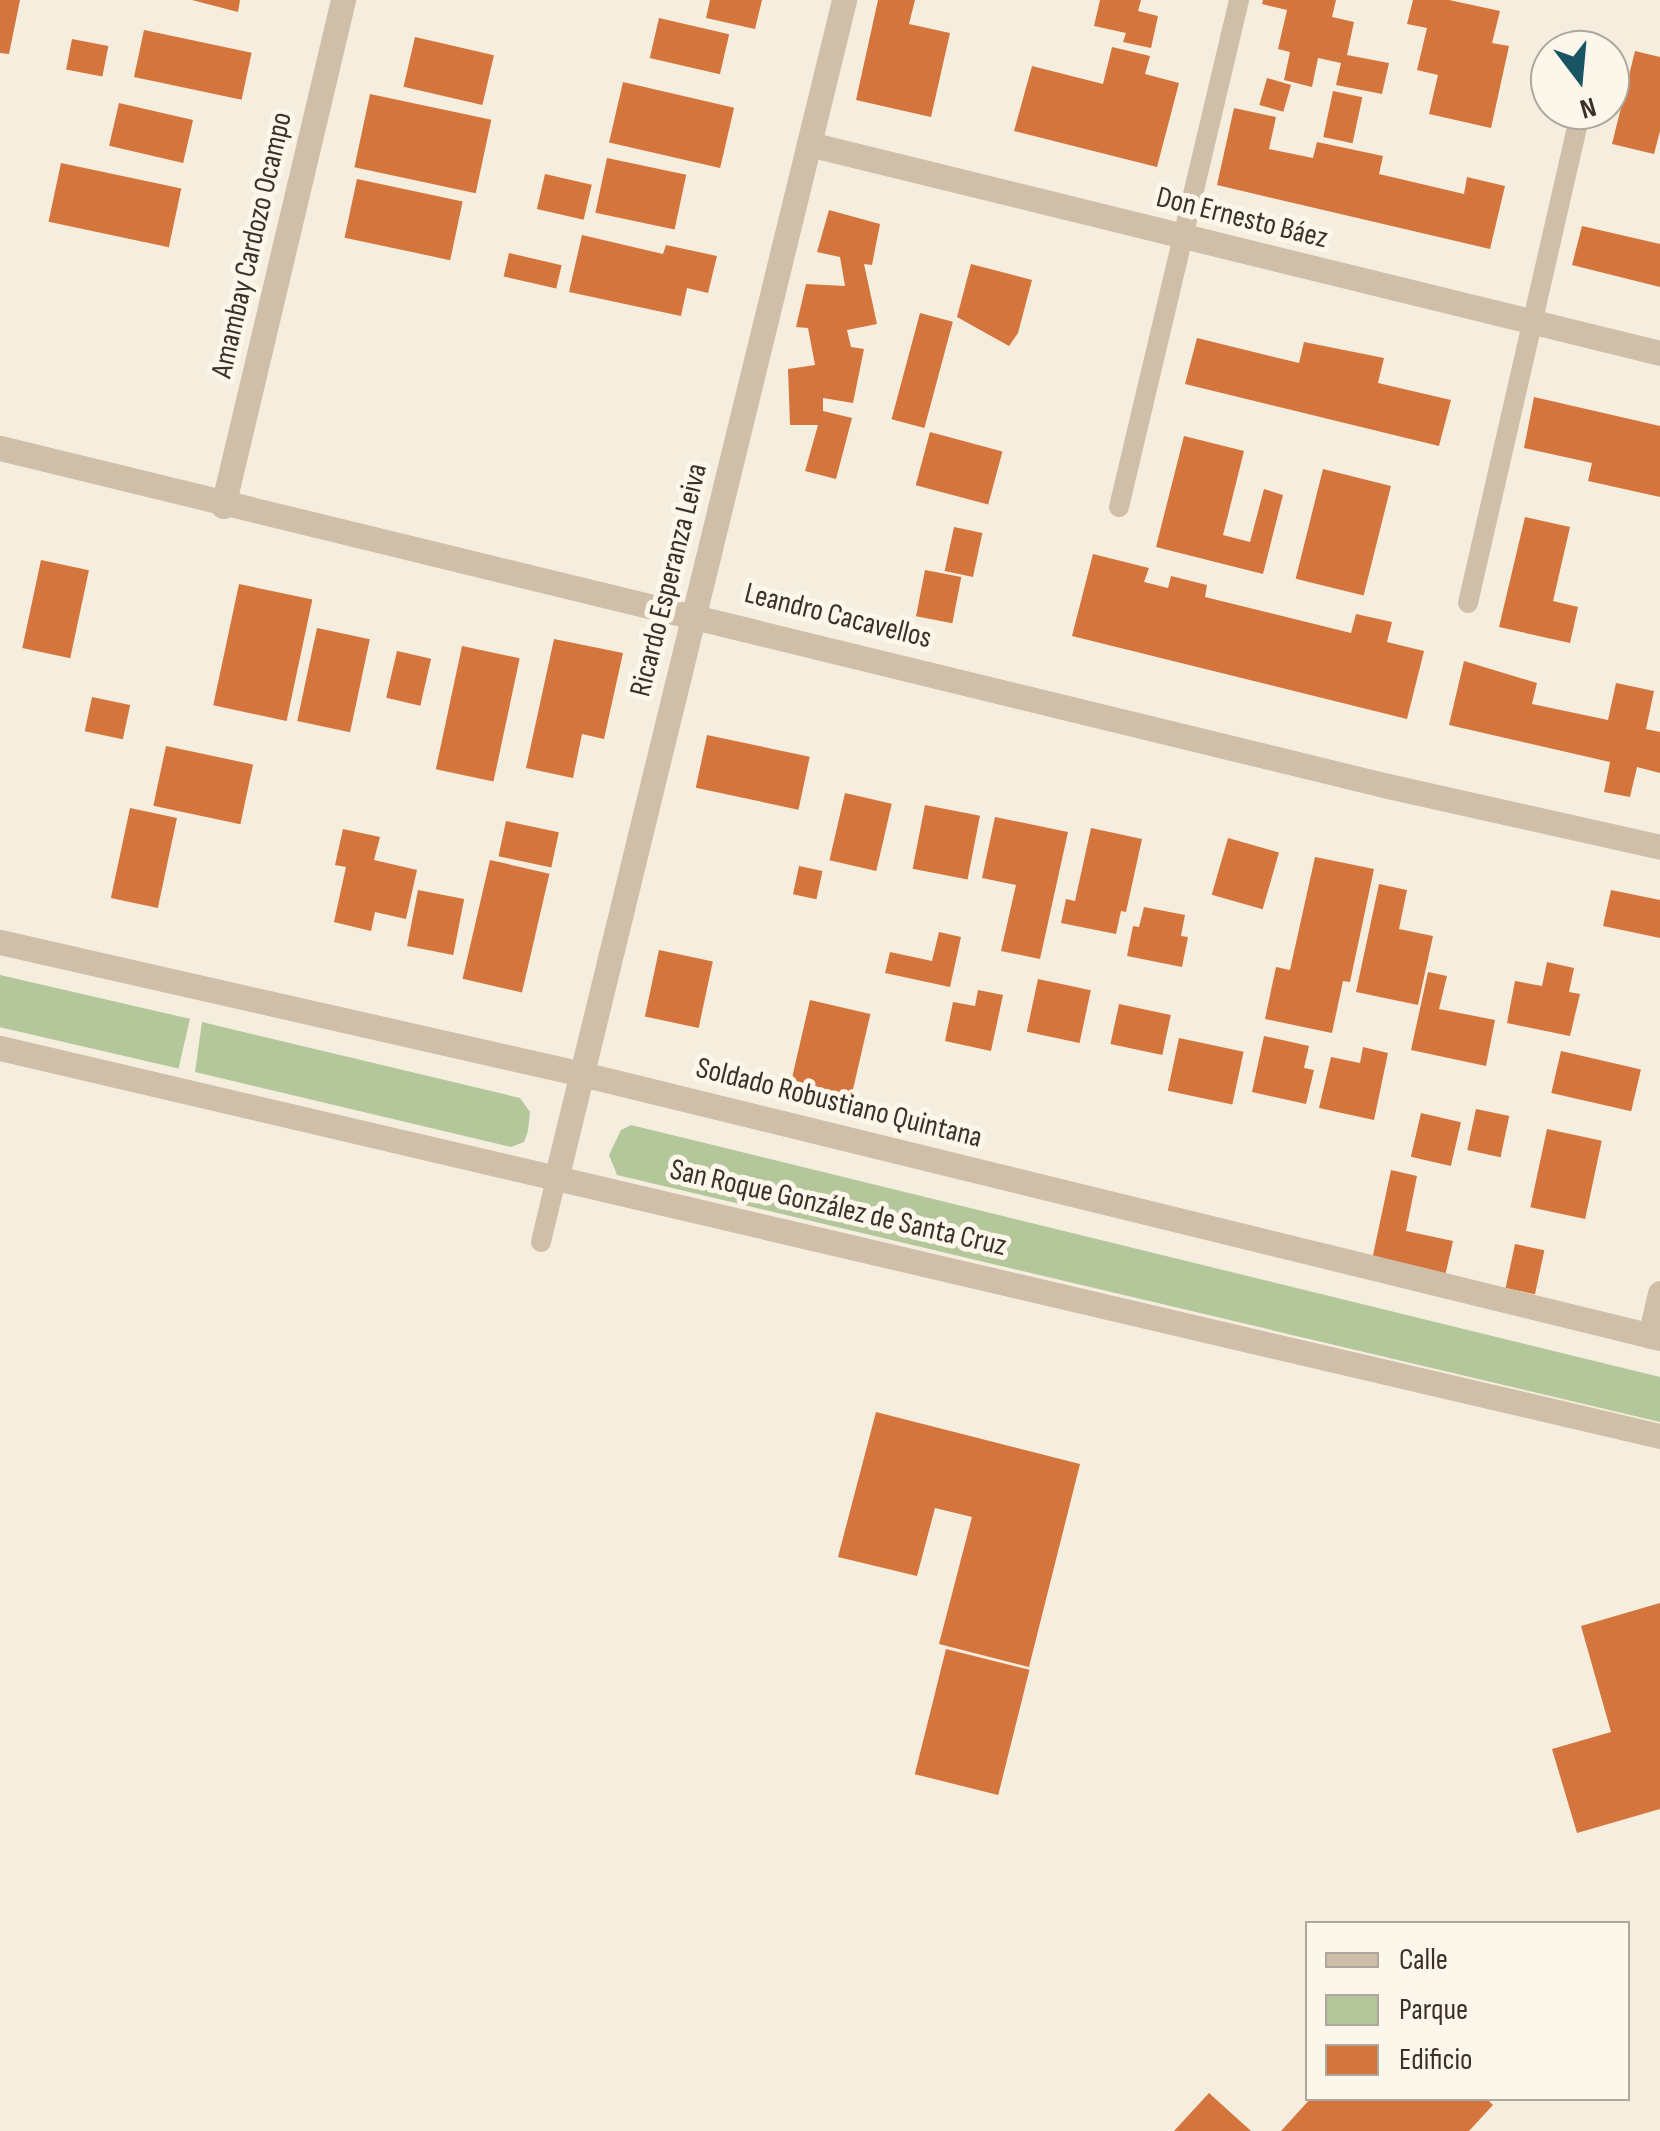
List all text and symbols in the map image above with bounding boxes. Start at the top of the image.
north arrow [1530,30,1630,130]
text: N [1576,89,1600,125]
street label: Amambay Cardozo Ocampo [204,109,300,381]
street label: Don Ernesto Báez [1153,179,1331,257]
street label: Ricardo Esperanza Leiva [623,460,715,700]
street label: Leandro Cacavellos [741,575,935,657]
street label: Soldado Robustiano Quintana [692,1050,986,1156]
street label: San Roque González de Santa Cruz [666,1152,1010,1264]
legend [1305,1921,1630,2101]
text: Calle [1399,1942,1448,1978]
text: Parque [1399,1992,1468,2028]
text: Edificio [1399,2042,1472,2078]

